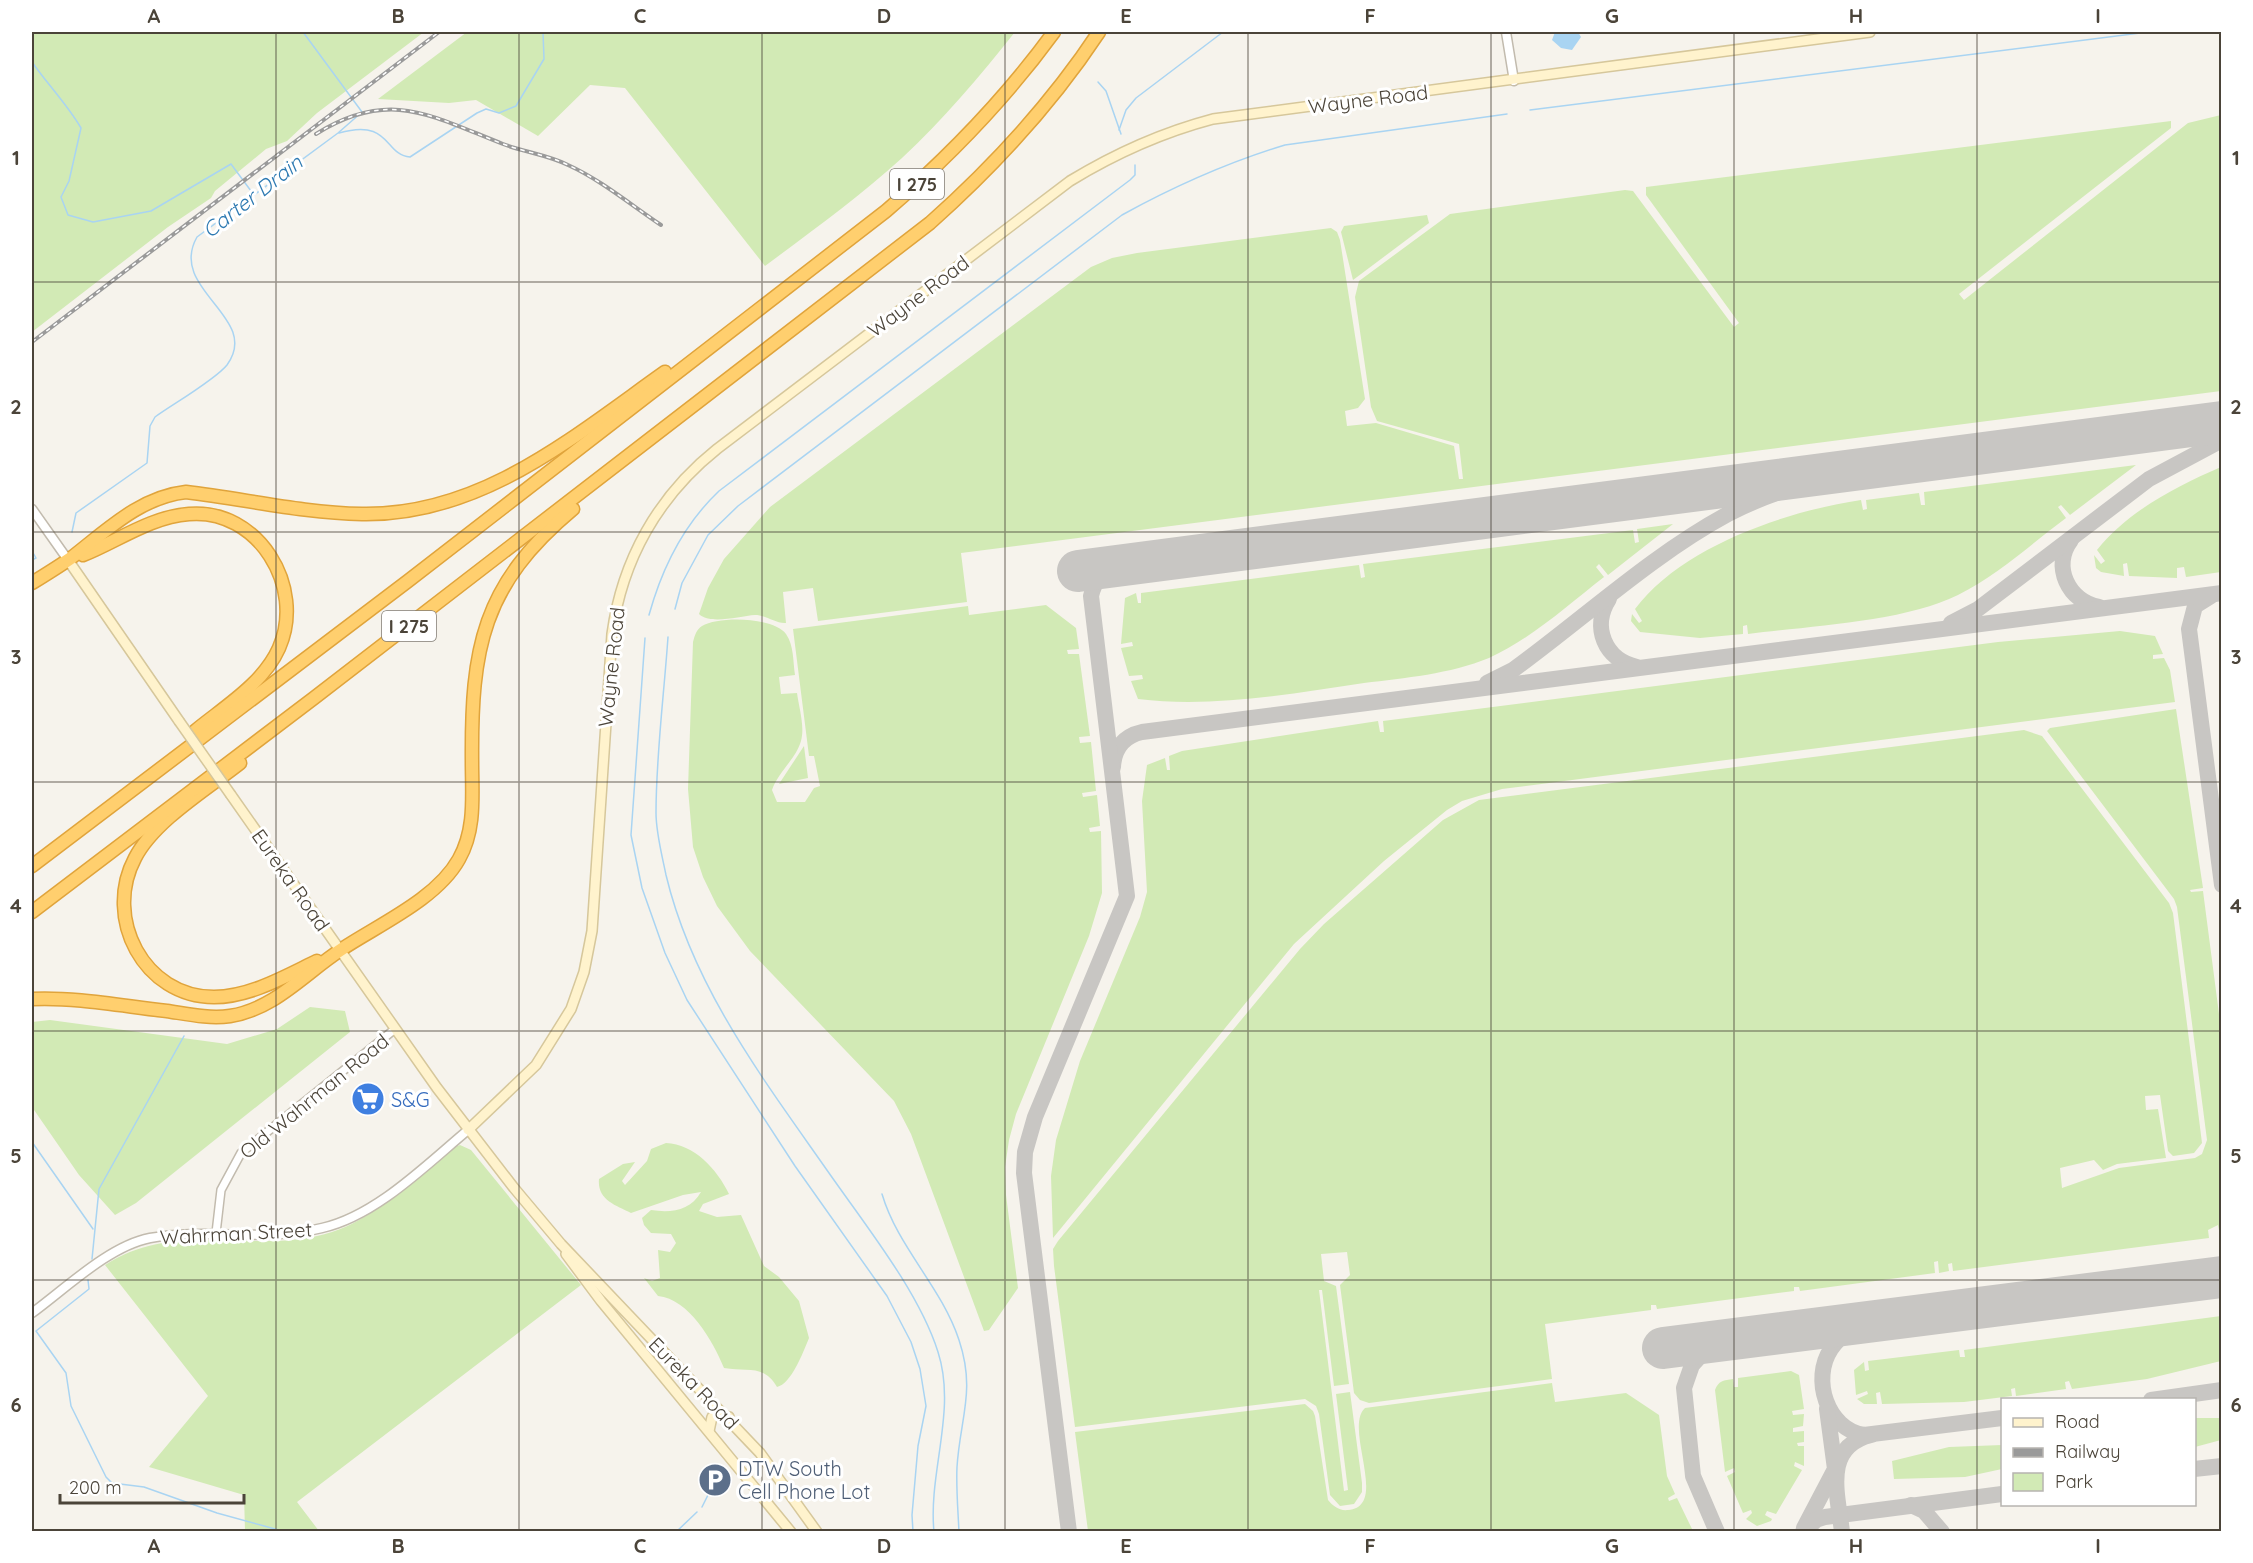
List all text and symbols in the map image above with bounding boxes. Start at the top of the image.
text: A [148,3,161,28]
text: B [391,3,405,28]
text: C [634,3,647,28]
text: D [877,3,891,28]
text: E [1120,3,1132,28]
text: F [1364,3,1376,28]
text: G [1605,3,1619,28]
text: H [1849,3,1863,28]
text: I [2095,3,2101,28]
street label: Wayne Road [1307,79,1429,119]
text: 1 [12,145,20,170]
text: 1 [2232,145,2240,170]
water label: Carter Drain [197,148,308,243]
road number: I 275 [890,169,944,199]
street label: Wayne Road [862,250,974,342]
text: 2 [10,394,22,419]
text: 2 [2230,394,2242,419]
street label: Wayne Road [592,606,630,728]
road number: I 275 [382,611,436,641]
text: 3 [11,644,21,669]
text: 3 [2231,644,2241,669]
street label: Eureka Road [247,824,335,936]
text: 4 [10,893,22,918]
text: 4 [2230,893,2242,918]
street label: Old Wahrman Road [234,1028,394,1164]
supermarket icon: S&G [350,1081,386,1117]
place label: S&G [391,1087,430,1112]
text: 5 [10,1143,22,1168]
text: 5 [2230,1143,2242,1168]
street label: Wahrman Street [159,1217,313,1249]
street label: Eureka Road [644,1332,744,1434]
text: 6 [10,1392,22,1417]
text: 6 [2230,1392,2242,1417]
legend [2001,1398,2196,1506]
text: Road [2055,1410,2100,1433]
text: Railway [2055,1440,2121,1463]
place label: DTW South Cell Phone Lot [738,1456,870,1504]
parking icon: DTW South Cell Phone Lot [697,1462,733,1498]
scale bar [60,1467,244,1505]
text: Park [2055,1470,2093,1493]
text: 200 m [69,1476,122,1499]
text: A [148,1533,161,1558]
text: B [391,1533,405,1558]
text: C [634,1533,647,1558]
text: D [877,1533,891,1558]
text: E [1120,1533,1132,1558]
text: F [1364,1533,1376,1558]
text: G [1605,1533,1619,1558]
text: H [1849,1533,1863,1558]
text: I [2095,1533,2101,1558]

